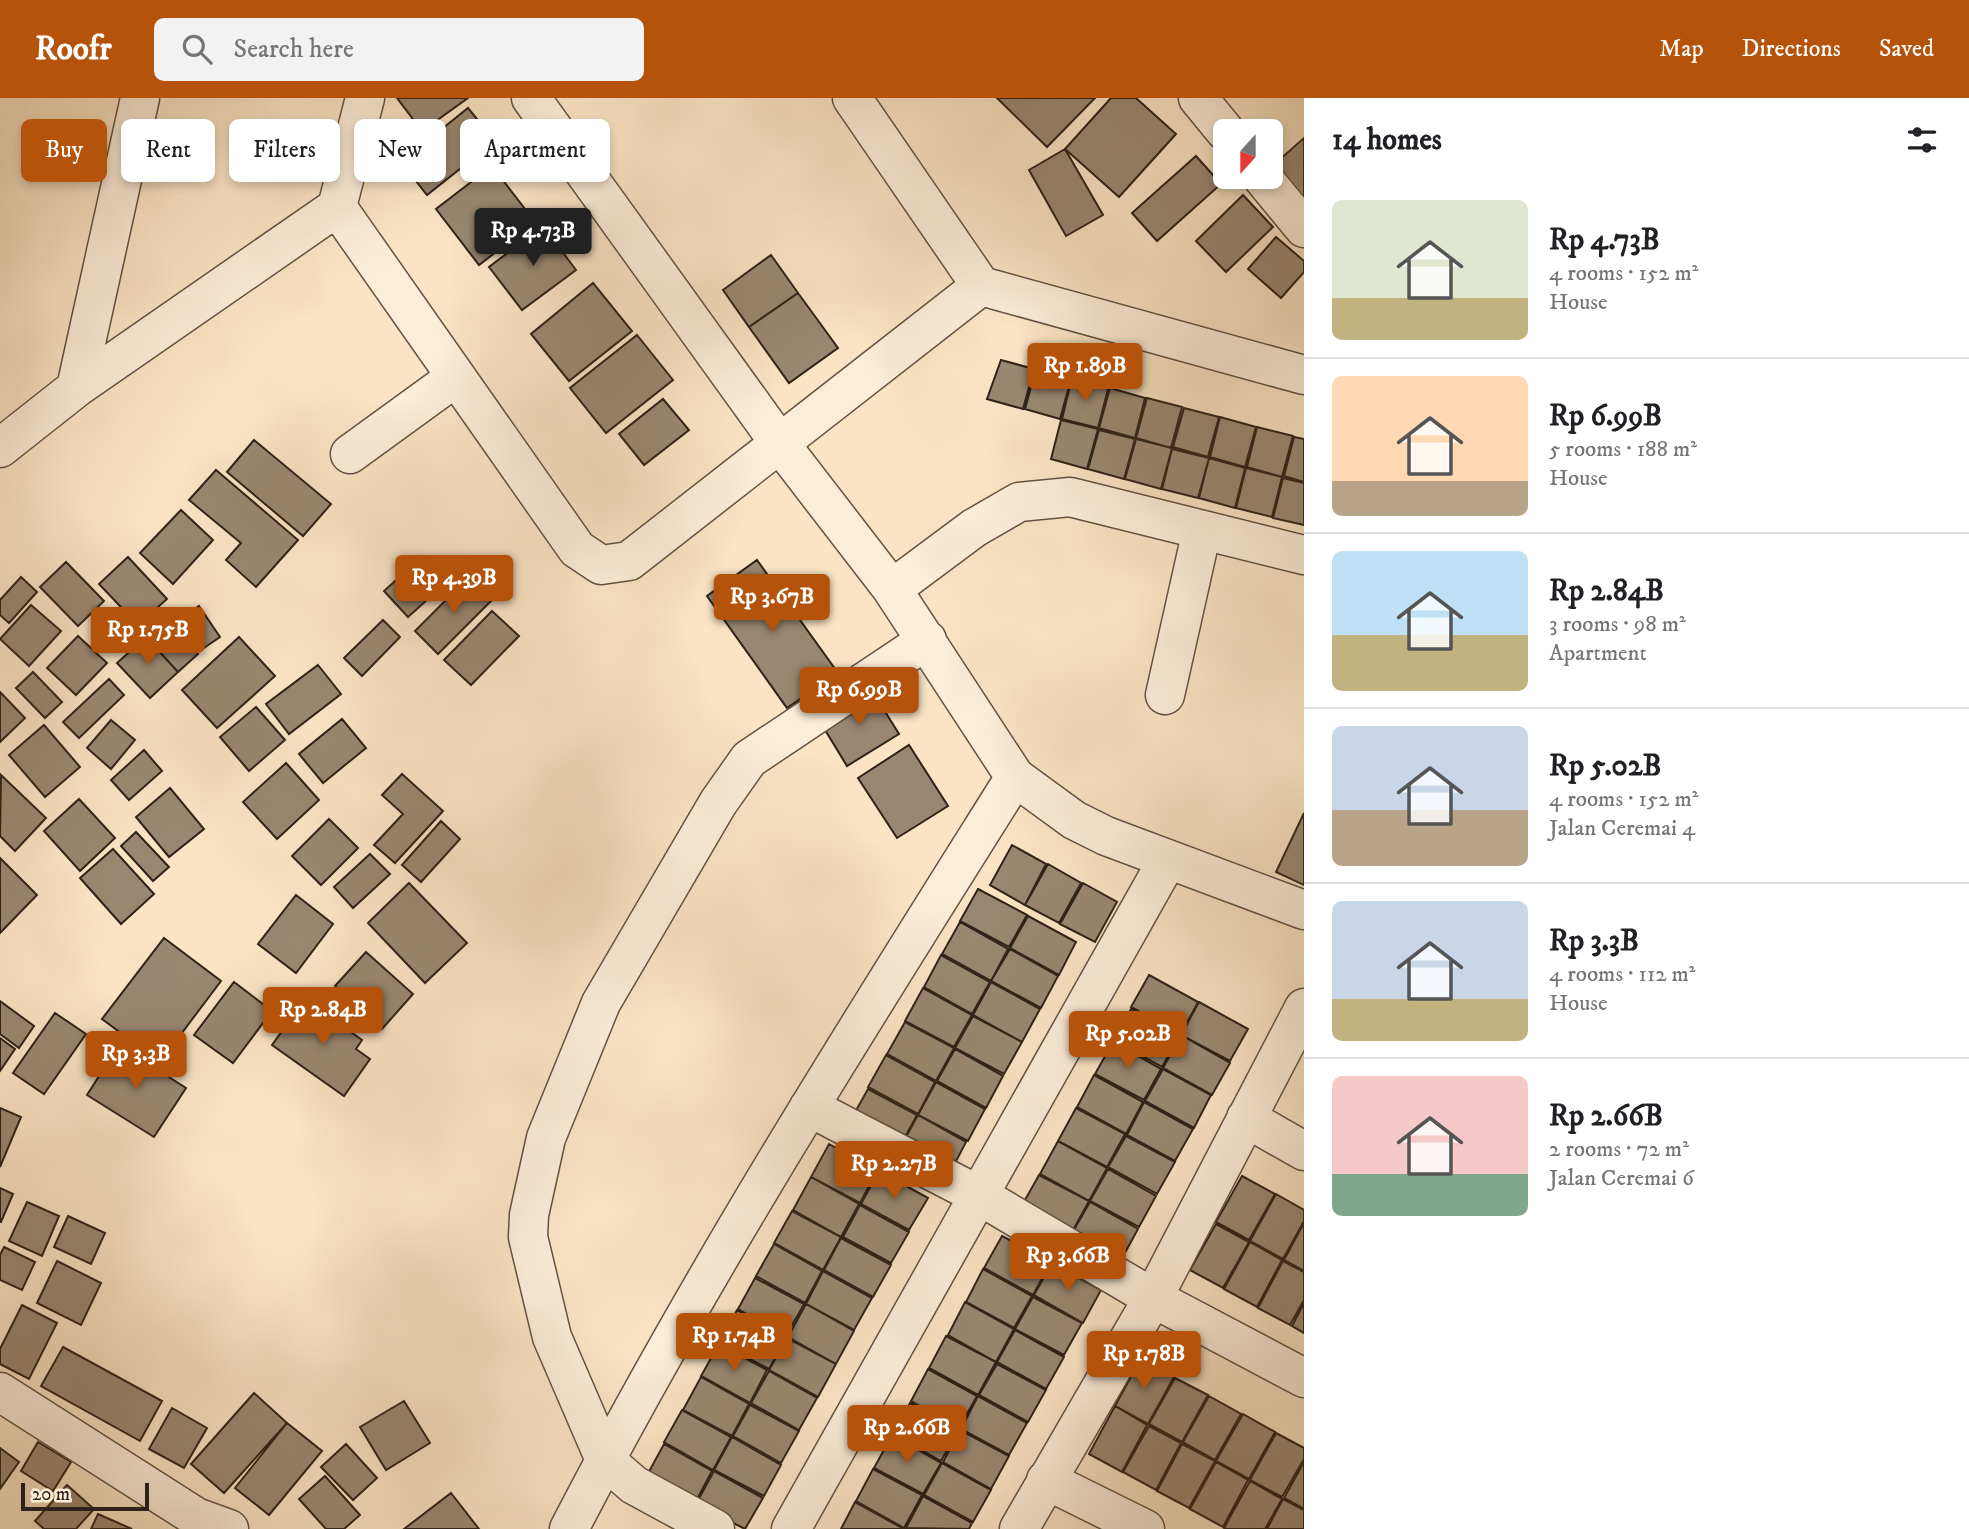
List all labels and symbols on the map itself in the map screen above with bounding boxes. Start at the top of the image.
north arrow [1213,119,1283,189]
pin: Rp 4.73B [461,208,605,268]
pin: Rp 1.89B [1013,344,1157,403]
pin: Rp 4.39B [382,556,526,615]
pin: Rp 3.67B [700,574,844,634]
pin: Rp 1.75B [76,608,220,667]
pin: Rp 6.99B [787,668,931,727]
pin: Rp 2.84B [251,988,395,1047]
pin: Rp 5.02B [1056,1012,1200,1071]
pin: Rp 3.3B [71,1032,201,1091]
pin: Rp 2.27B [822,1142,966,1201]
pin: Rp 3.66B [996,1234,1140,1293]
pin: Rp 1.74B [662,1314,806,1373]
pin: Rp 1.78B [1072,1332,1216,1391]
pin: Rp 2.66B [835,1406,979,1465]
scale bar [21,1480,149,1512]

